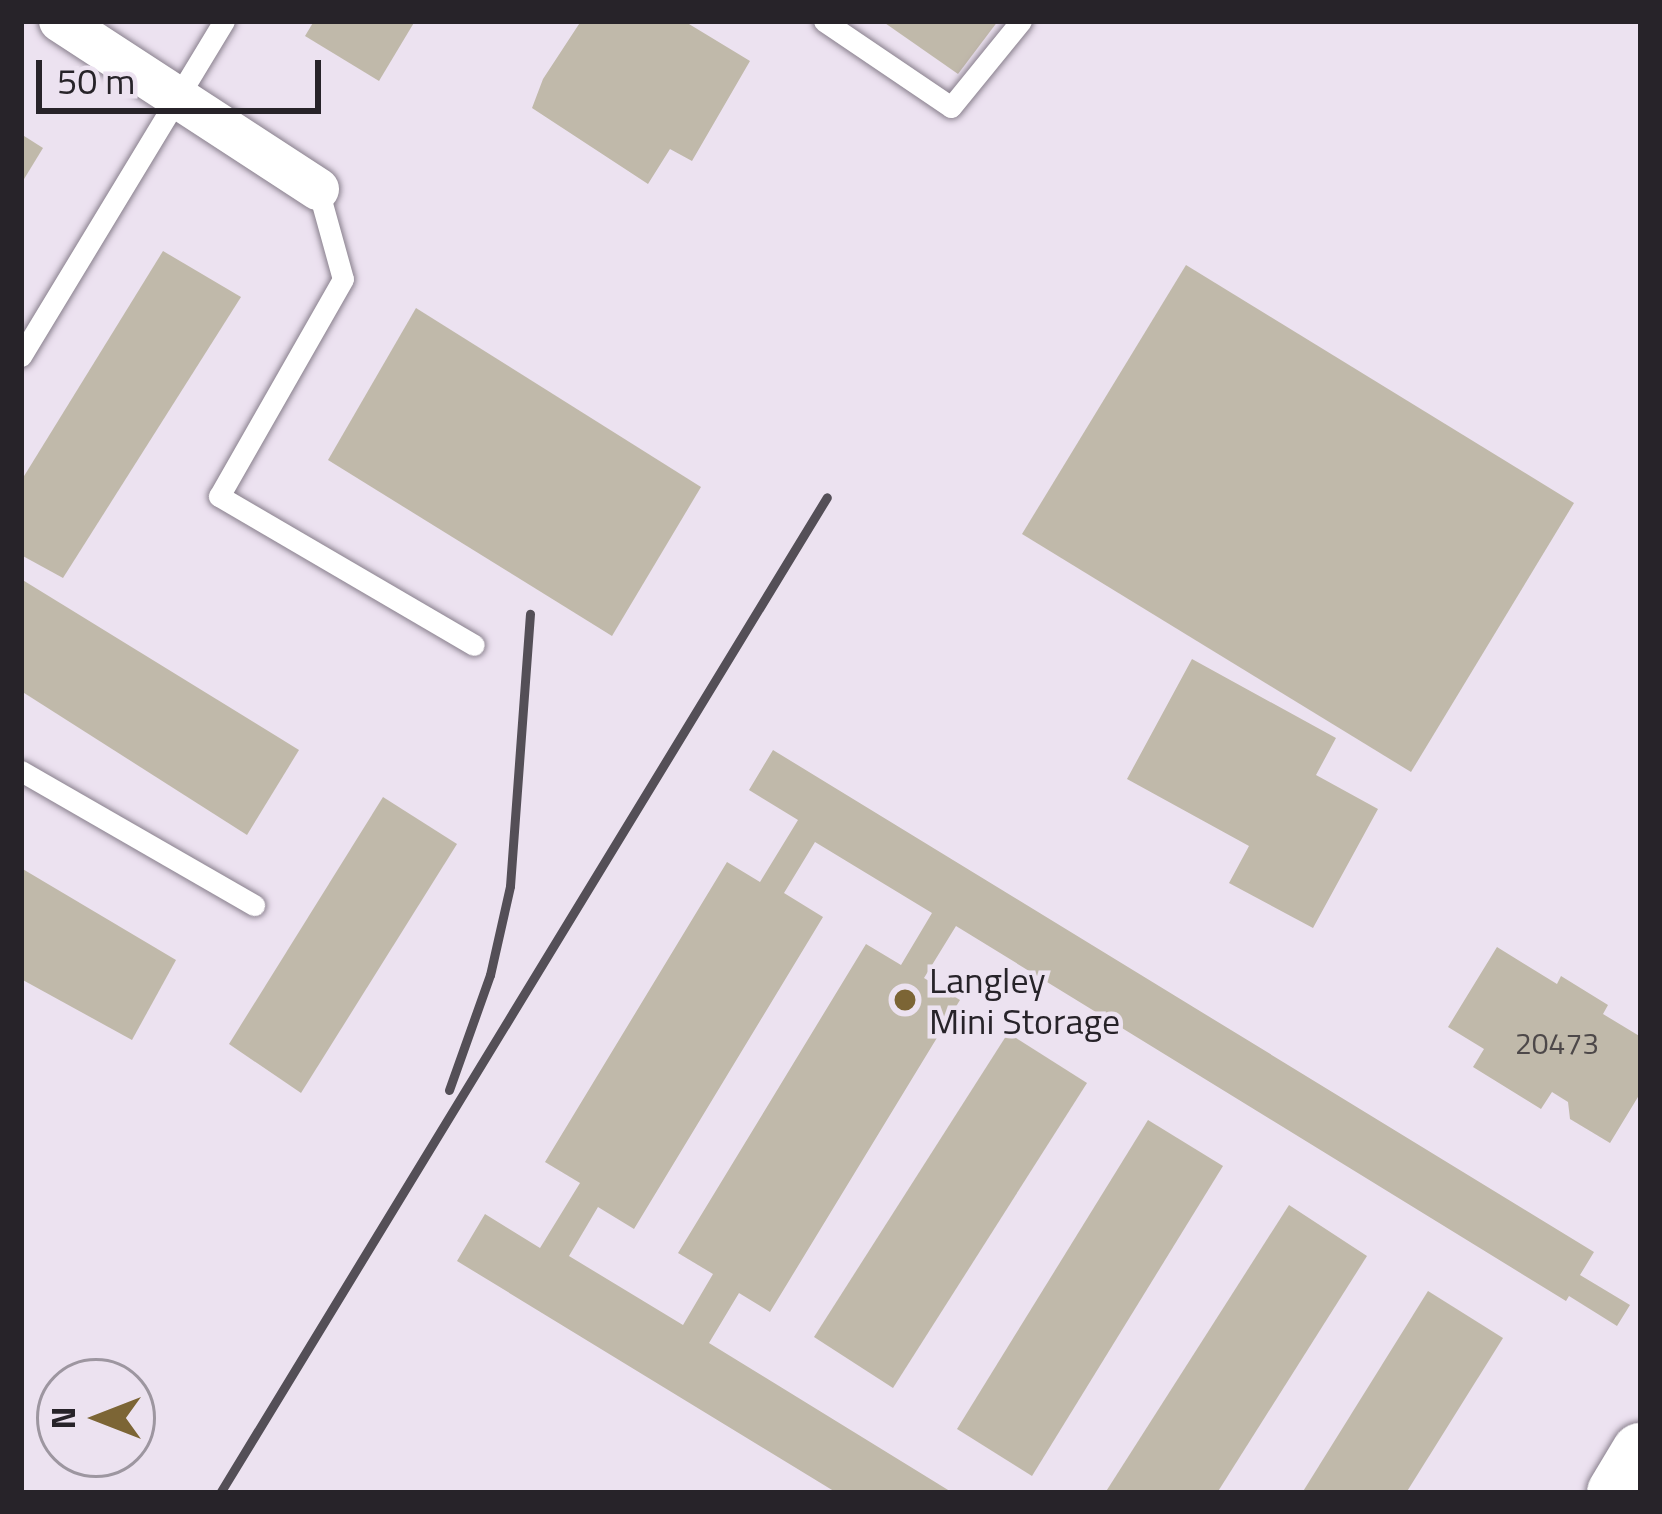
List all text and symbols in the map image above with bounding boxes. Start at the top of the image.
scale bar [42,36,327,110]
text: 50 m [57,53,135,108]
place label: Langley Mini Storage [929,957,1120,1042]
marker: Langley Mini Storage [892,987,918,1013]
house number: 20473 [1515,1025,1599,1061]
north arrow [36,1358,156,1478]
text: N [38,1407,88,1429]

